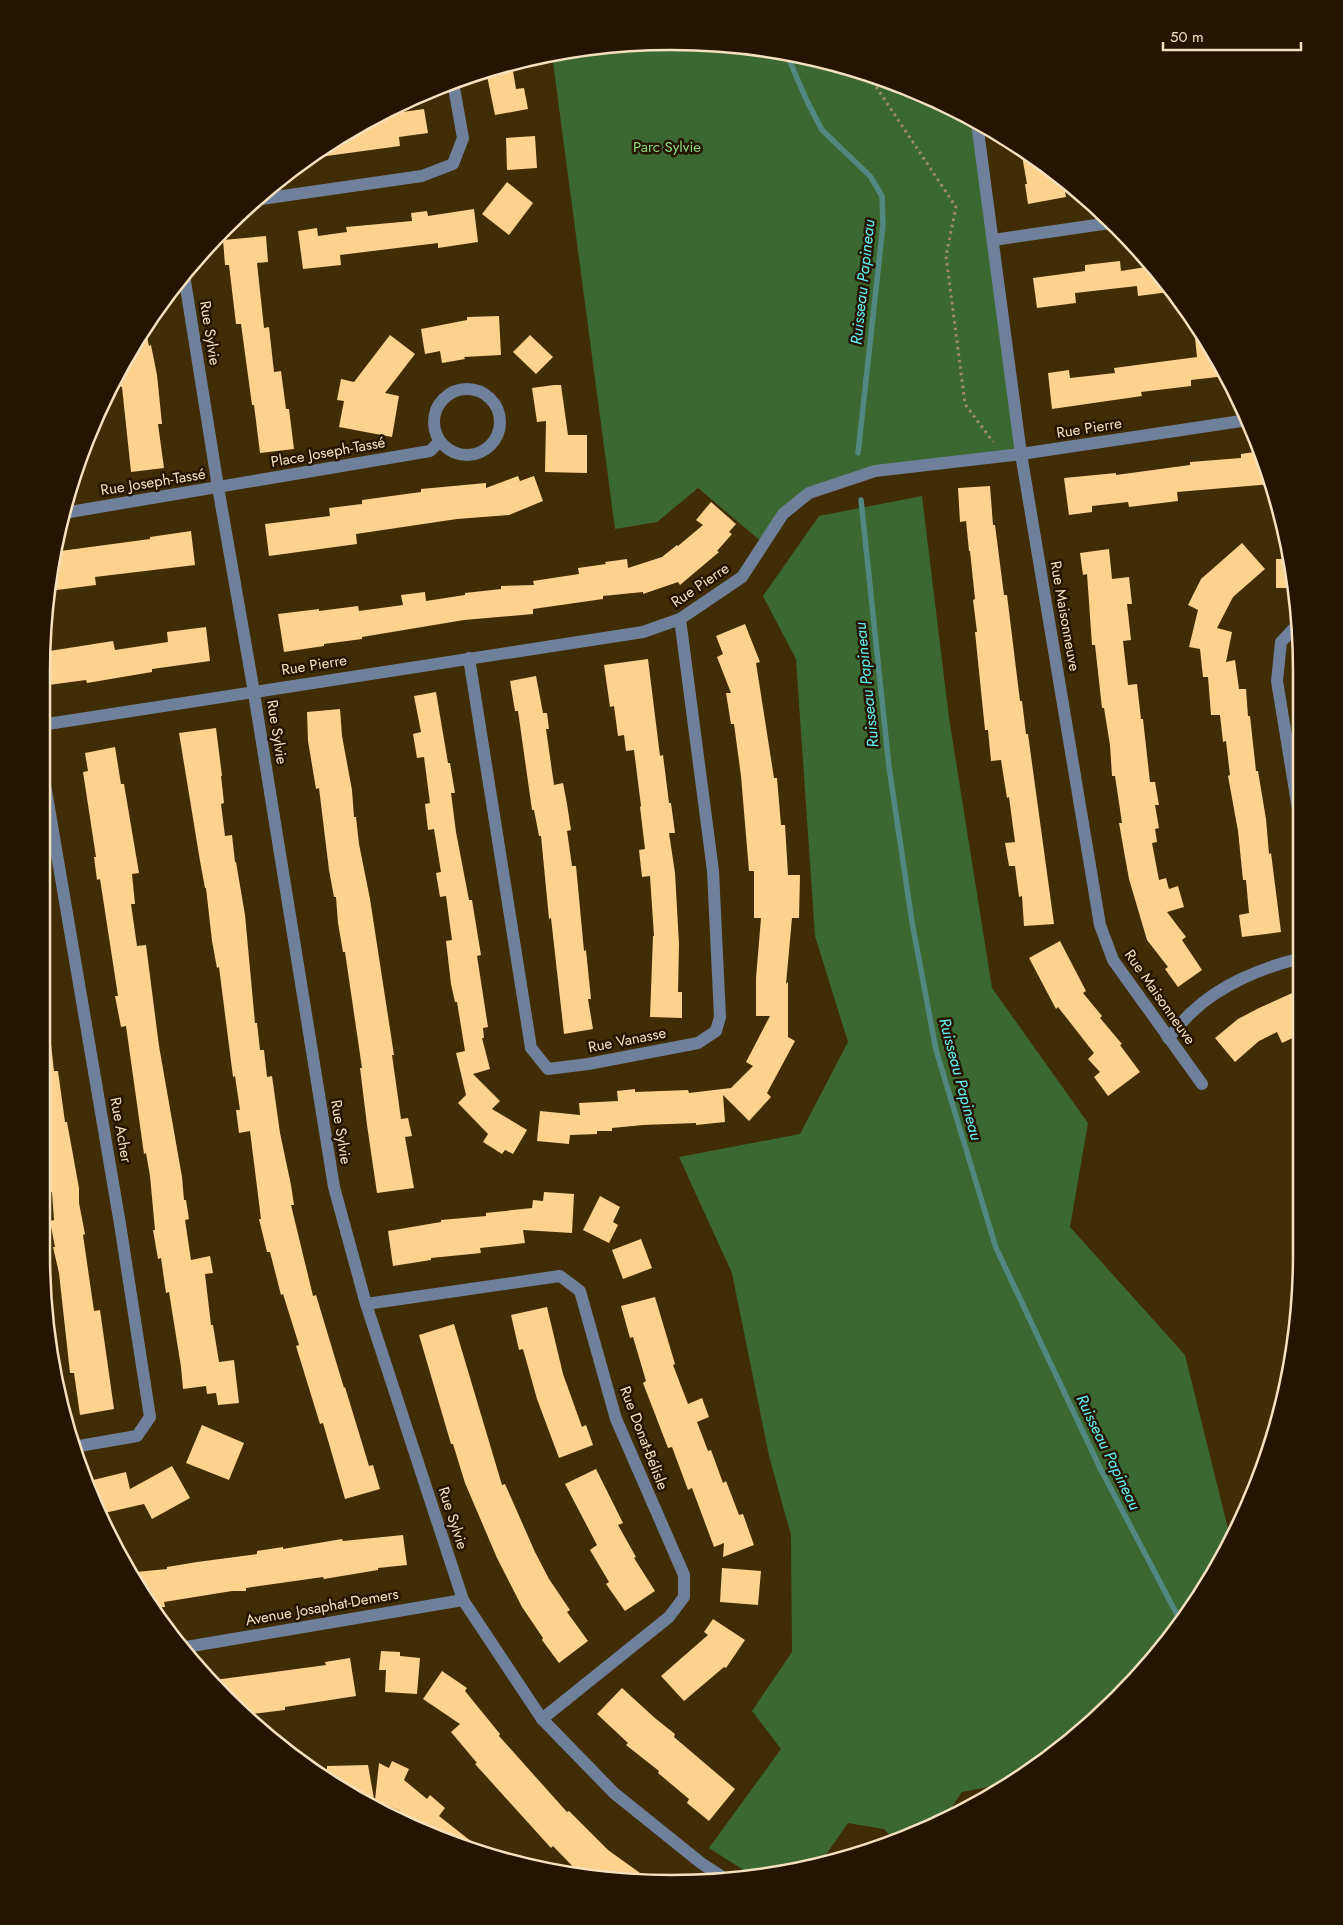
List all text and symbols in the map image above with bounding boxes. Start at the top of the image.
scale bar [1163,20,1300,52]
text: 50 m [1170,26,1204,48]
park label: Parc Sylvie [633,136,701,158]
water label: Ruisseau Papineau [844,218,881,346]
street label: Rue Sylvie [194,299,226,367]
street label: Rue Pierre [1055,412,1124,444]
street label: Place Joseph-Tassé [269,431,387,473]
street label: Rue Joseph-Tassé [99,463,207,501]
street label: Rue Pierre [666,557,734,613]
street label: Rue Maisonneuve [1044,559,1086,673]
water label: Ruisseau Papineau [848,621,885,749]
street label: Rue Pierre [280,649,349,681]
street label: Rue Sylvie [261,698,293,766]
street label: Rue Maisonneuve [1119,945,1201,1049]
water label: Ruisseau Papineau [933,1015,988,1143]
street label: Rue Vanasse [586,1022,668,1058]
street label: Rue Acher [104,1095,138,1165]
street label: Rue Sylvie [325,1098,357,1166]
street label: Rue Donat-Bélisle [614,1383,674,1493]
water label: Ruisseau Papineau [1071,1391,1147,1514]
street label: Rue Sylvie [432,1484,474,1553]
street label: Avenue Josaphat-Demers [244,1583,400,1631]

